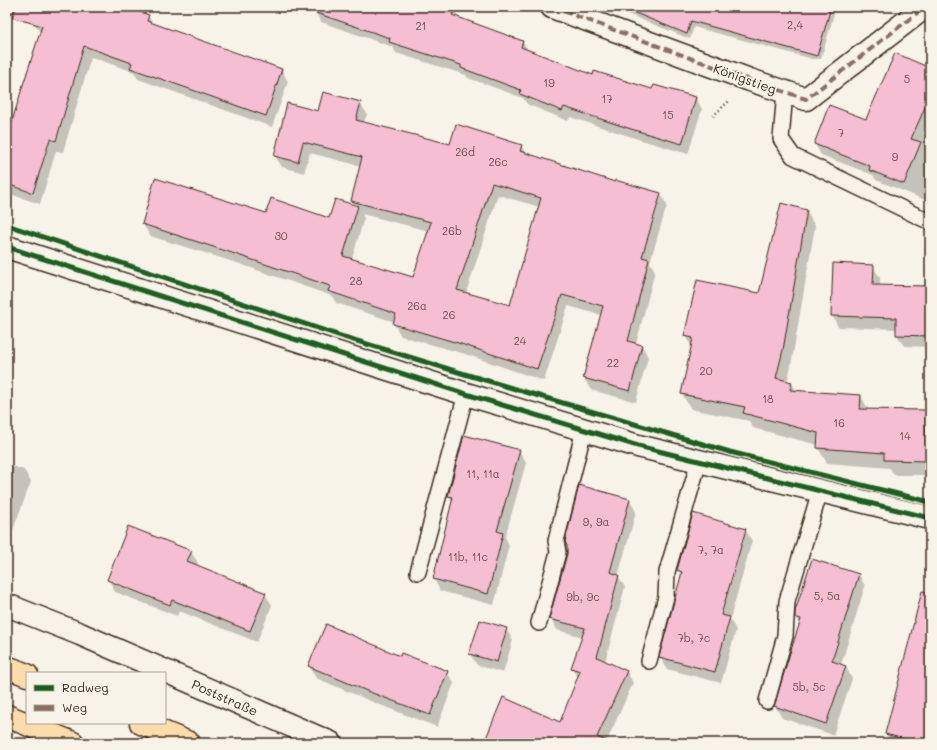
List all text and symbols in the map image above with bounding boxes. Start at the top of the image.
house number: 2,4 [787,17,803,32]
house number: 21 [415,18,427,33]
street label: Königstieg [711,59,779,97]
house number: 5 [904,71,910,86]
house number: 19 [543,75,555,90]
house number: 17 [601,91,613,106]
house number: 15 [662,107,674,122]
house number: 7 [838,125,844,140]
house number: 26d [455,144,475,159]
house number: 9 [892,149,899,164]
house number: 26c [488,154,508,169]
house number: 26b [442,223,462,238]
house number: 30 [274,228,288,243]
house number: 28 [350,273,363,288]
house number: 26a [407,298,427,313]
house number: 26 [443,307,455,322]
house number: 24 [514,333,527,348]
house number: 22 [607,355,619,370]
house number: 20 [700,363,713,378]
house number: 18 [762,391,774,406]
house number: 16 [833,415,845,430]
house number: 14 [899,428,911,443]
house number: 11, 11a [466,466,500,481]
house number: 9, 9a [583,514,609,529]
house number: 7, 7a [698,542,724,557]
house number: 11b, 11c [448,549,488,564]
house number: 5, 5a [814,588,840,603]
house number: 9b, 9c [566,589,600,604]
house number: 7b, 7c [678,630,710,645]
legend [26,672,166,724]
street label: Poststraße [189,675,261,719]
text: Radweg [62,679,109,695]
house number: 5b, 5c [792,679,826,694]
text: Weg [62,699,87,715]

